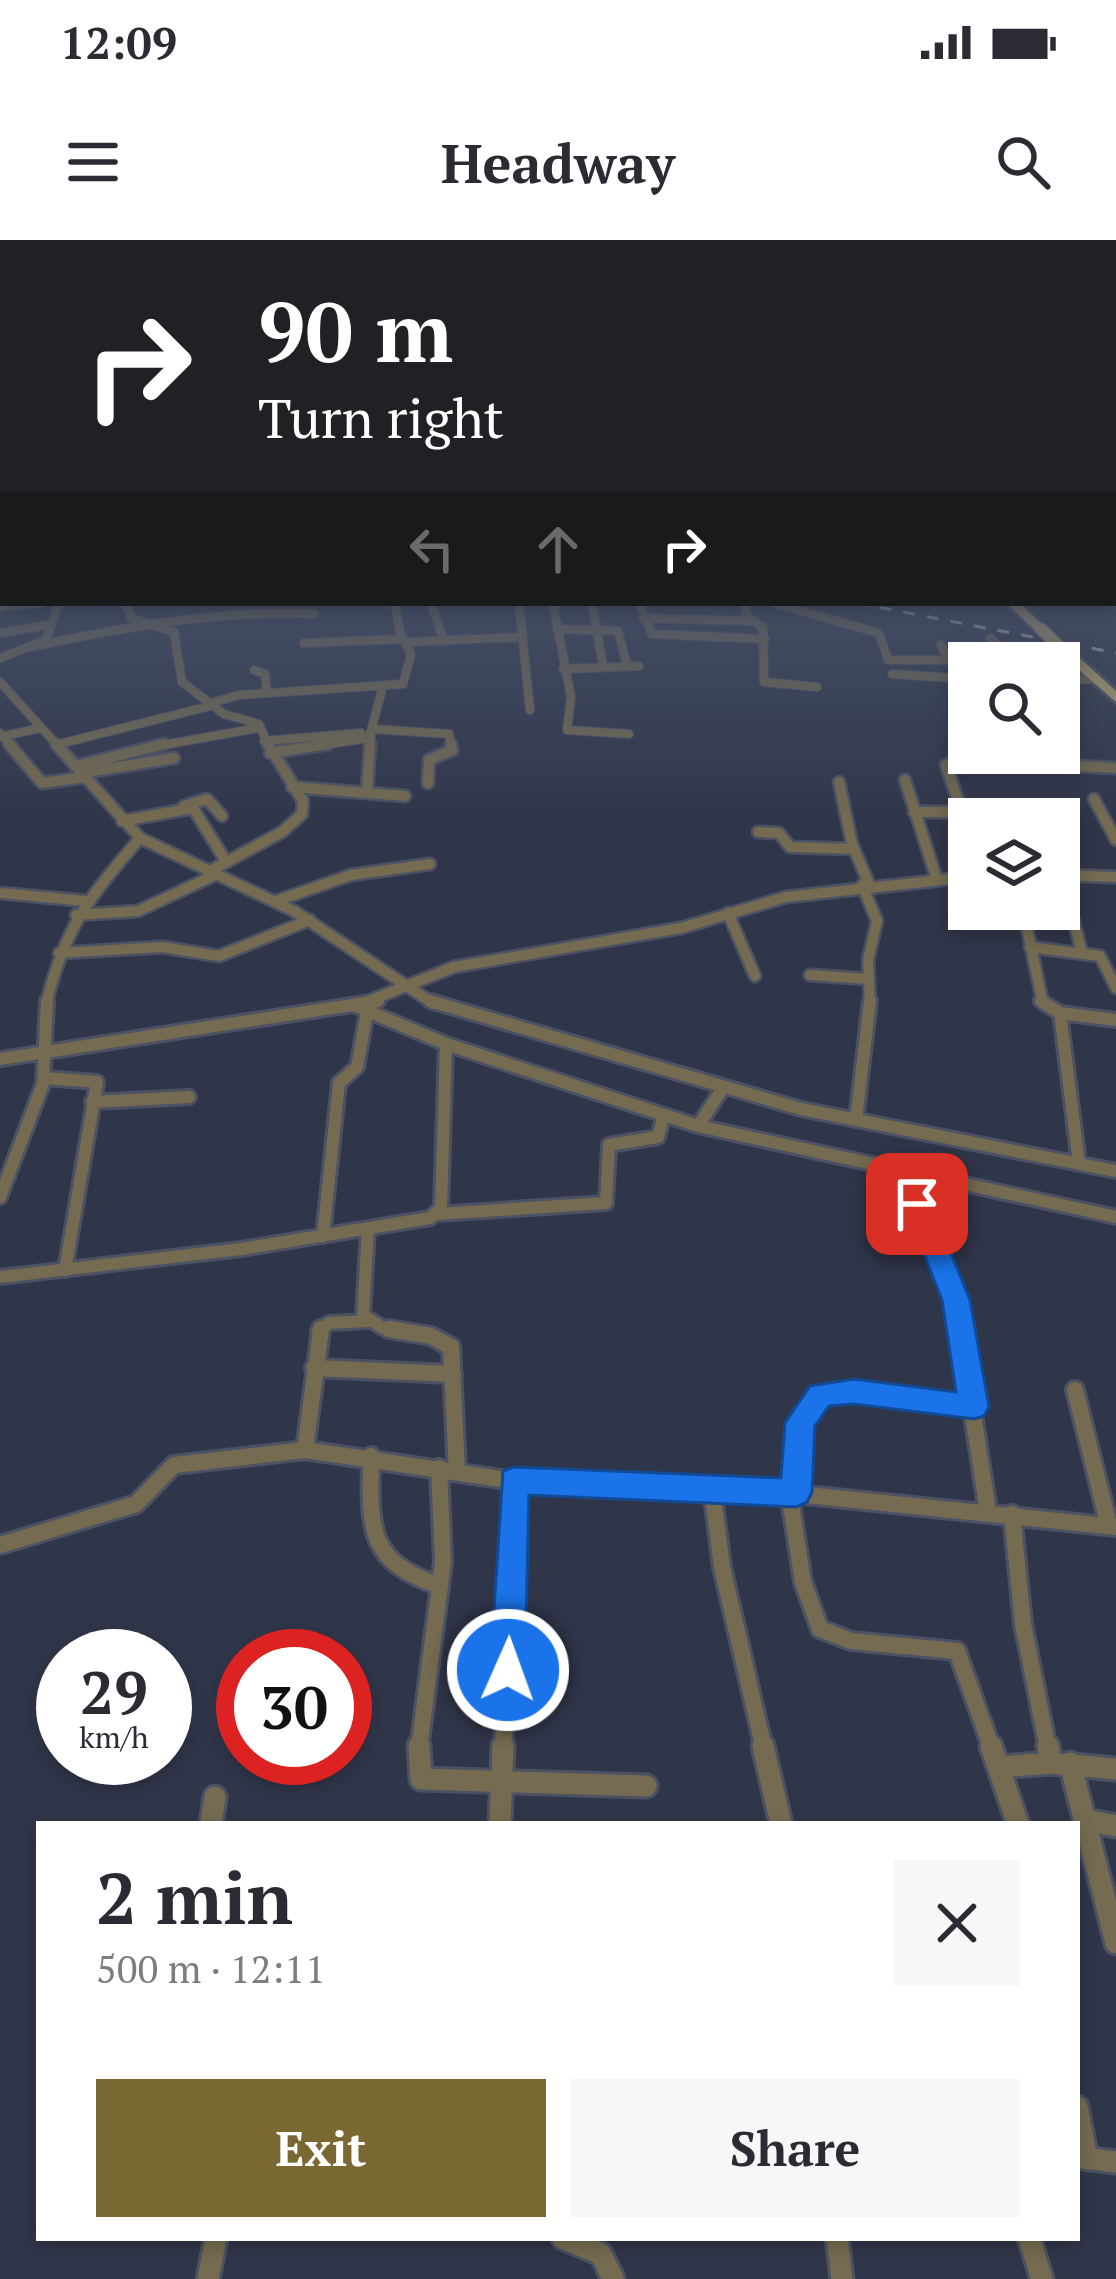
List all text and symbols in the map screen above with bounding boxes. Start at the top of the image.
text: 12:09 [60,12,177,72]
text: Headway [441,127,675,198]
icon: menu [60,129,126,195]
icon: search [990,129,1056,195]
text: 90 m [258,275,453,386]
icon: right [60,288,216,444]
text: Turn right [258,382,504,453]
icon: left [399,516,465,582]
icon: ahead [525,516,591,582]
icon: right [651,516,717,582]
map controls [948,642,1080,930]
button: search [948,642,1080,774]
button: layers [948,798,1080,930]
pin [866,1153,968,1255]
icon: arrive [884,1171,950,1237]
position arrow [445,1607,571,1733]
speed limit sign: 30 [216,1629,372,1785]
text: 29 [80,1652,148,1731]
text: km/h [79,1717,149,1757]
text: 2 min [96,1849,293,1945]
button: close [894,1860,1020,1986]
text: 500 m · 12:11 [96,1942,326,1994]
button: Exit [96,2079,546,2217]
button: Share [570,2079,1020,2217]

